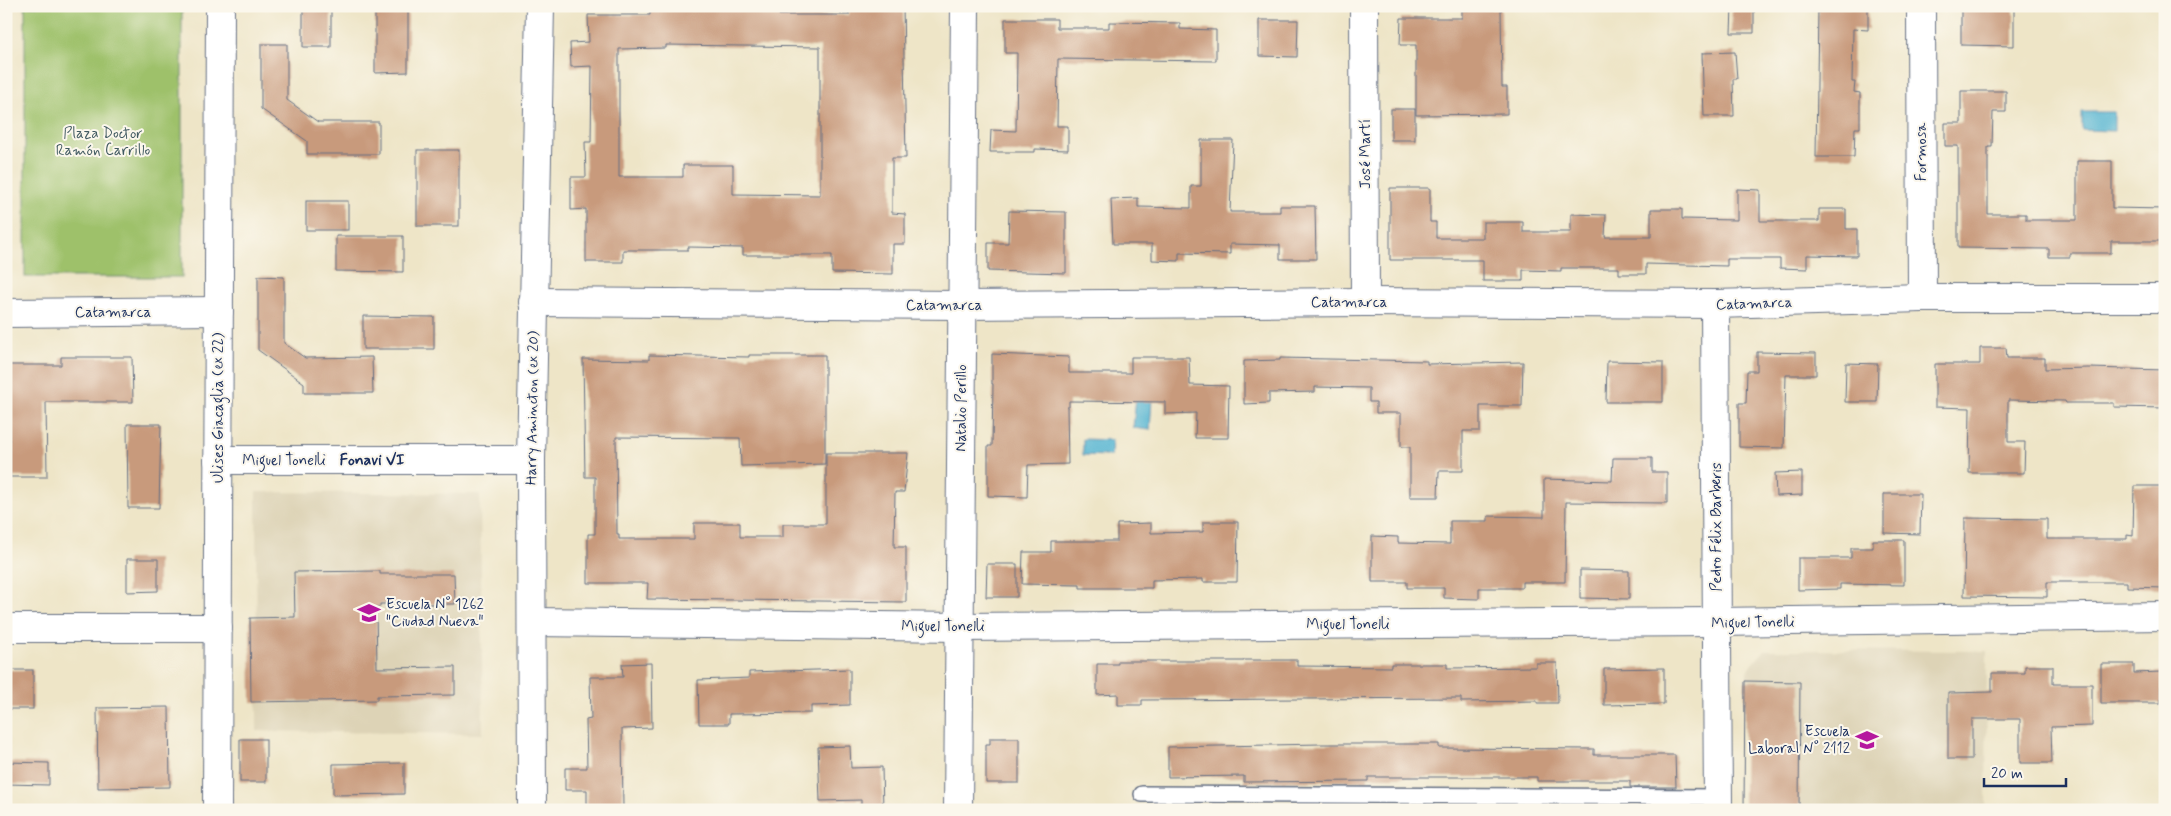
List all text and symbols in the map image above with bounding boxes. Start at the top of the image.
street label: José Martí [1356,119,1376,189]
street label: Formosa [1912,122,1932,181]
park label: Plaza Doctor Ramón Carrillo [56,124,150,161]
street label: Catamarca [1311,293,1388,313]
street label: Catamarca [1715,293,1793,315]
street label: Catamarca [906,296,983,316]
street label: Catamarca [75,303,152,323]
street label: Harry Amincton (ex 20) [522,330,544,485]
street label: Ulises Giacaglia (ex 22) [209,332,230,483]
street label: Natalio Perillo [952,364,972,452]
district label: Fonavi VI [340,450,405,471]
street label: Miguel Tonelli [242,451,326,472]
street label: Pedro Félix Barberis [1707,462,1727,591]
place label: Escuela N° 1262 "Ciudad Nueva" [386,595,484,632]
school or university icon: Escuela N° 1262 "Ciudad Nueva" [356,600,382,626]
street label: Miguel Tonelli [1711,612,1795,635]
street label: Miguel Tonelli [1306,615,1390,636]
street label: Miguel Tonelli [901,617,985,638]
place label: Escuela Laboral N° 2112 [1748,722,1850,759]
school or university icon: Escuela Laboral N° 2112 [1854,727,1880,753]
scale bar [1984,756,2066,788]
text: 20 m [1991,764,2023,784]

